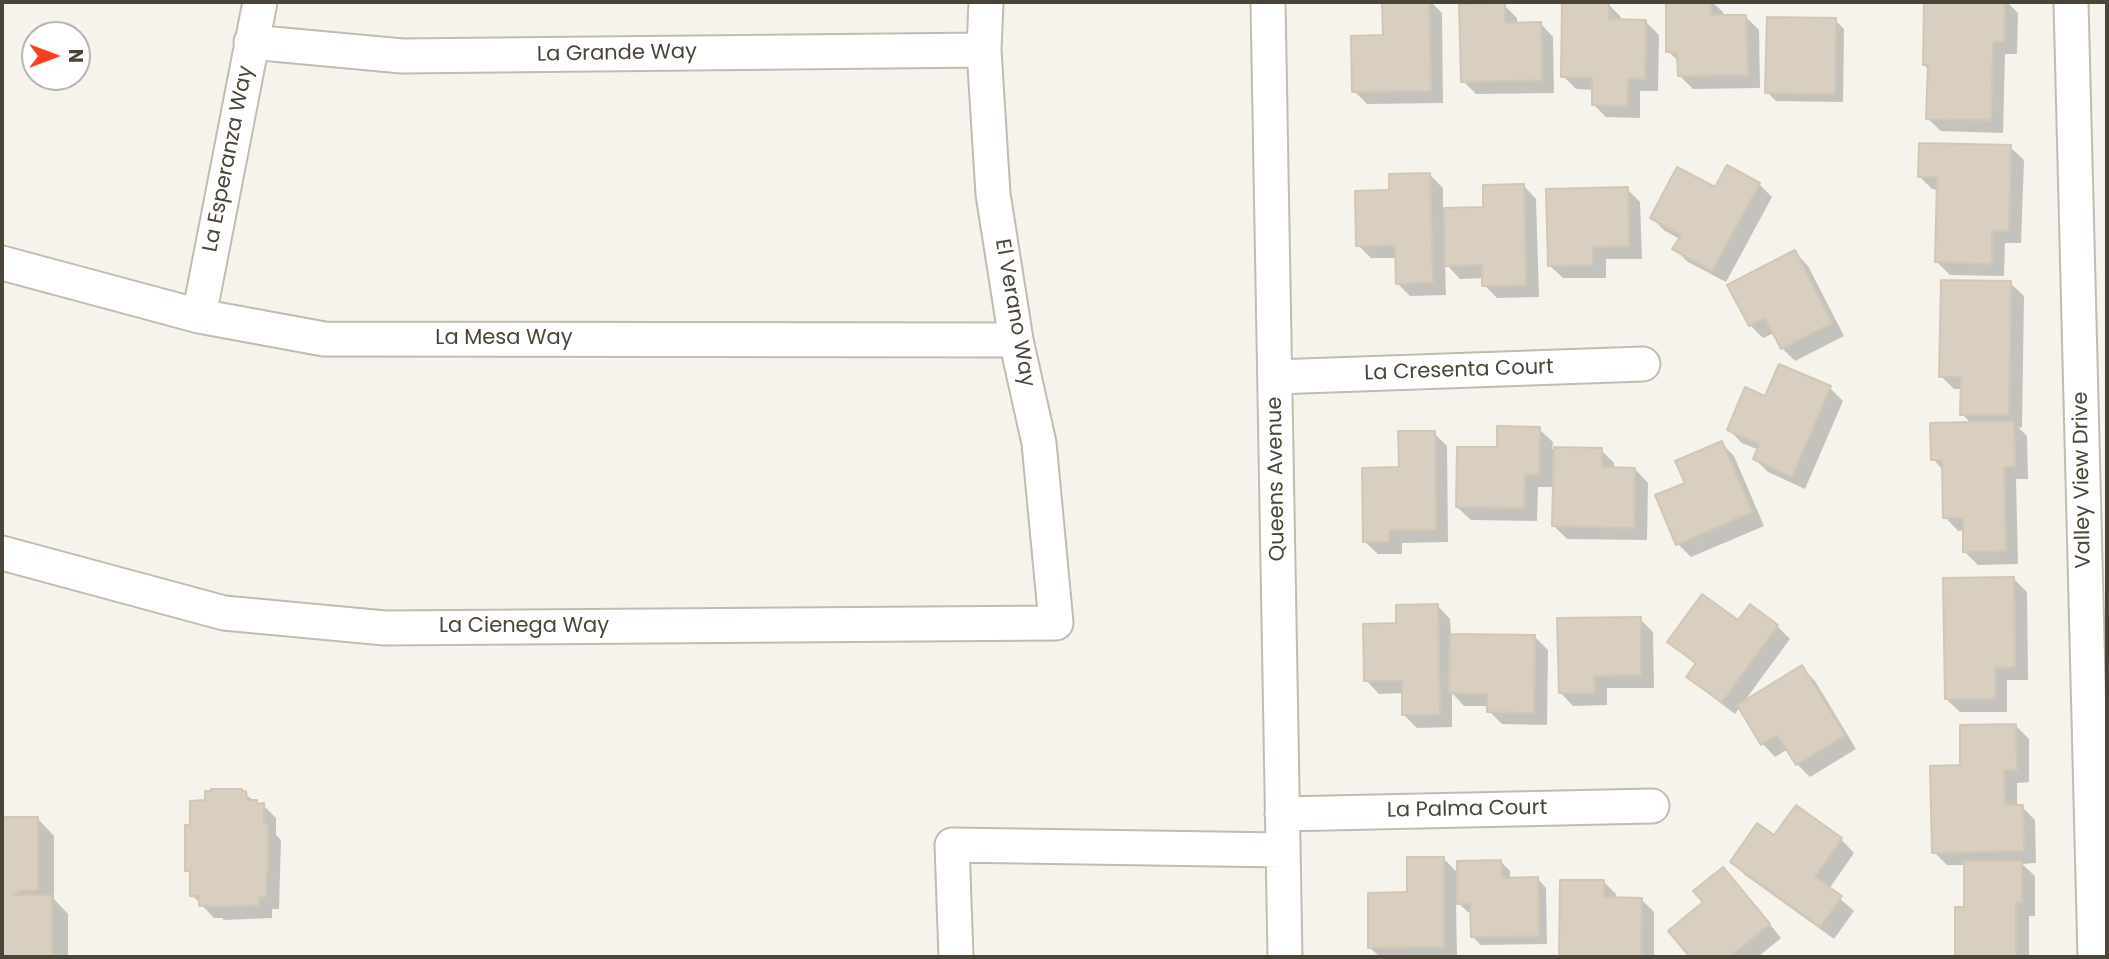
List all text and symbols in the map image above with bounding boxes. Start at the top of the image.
north arrow [21,21,91,91]
street label: La Grande Way [537,40,697,68]
text: N [62,49,89,63]
street label: La Esperanza Way [199,64,259,254]
street label: El Verano Way [989,237,1039,389]
street label: La Mesa Way [435,326,573,352]
street label: La Cresenta Court [1364,355,1554,387]
street label: Valley View Drive [2069,391,2097,569]
street label: Queens Avenue [1263,396,1291,562]
street label: La Cienega Way [439,614,609,640]
street label: La Palma Court [1387,796,1547,824]

